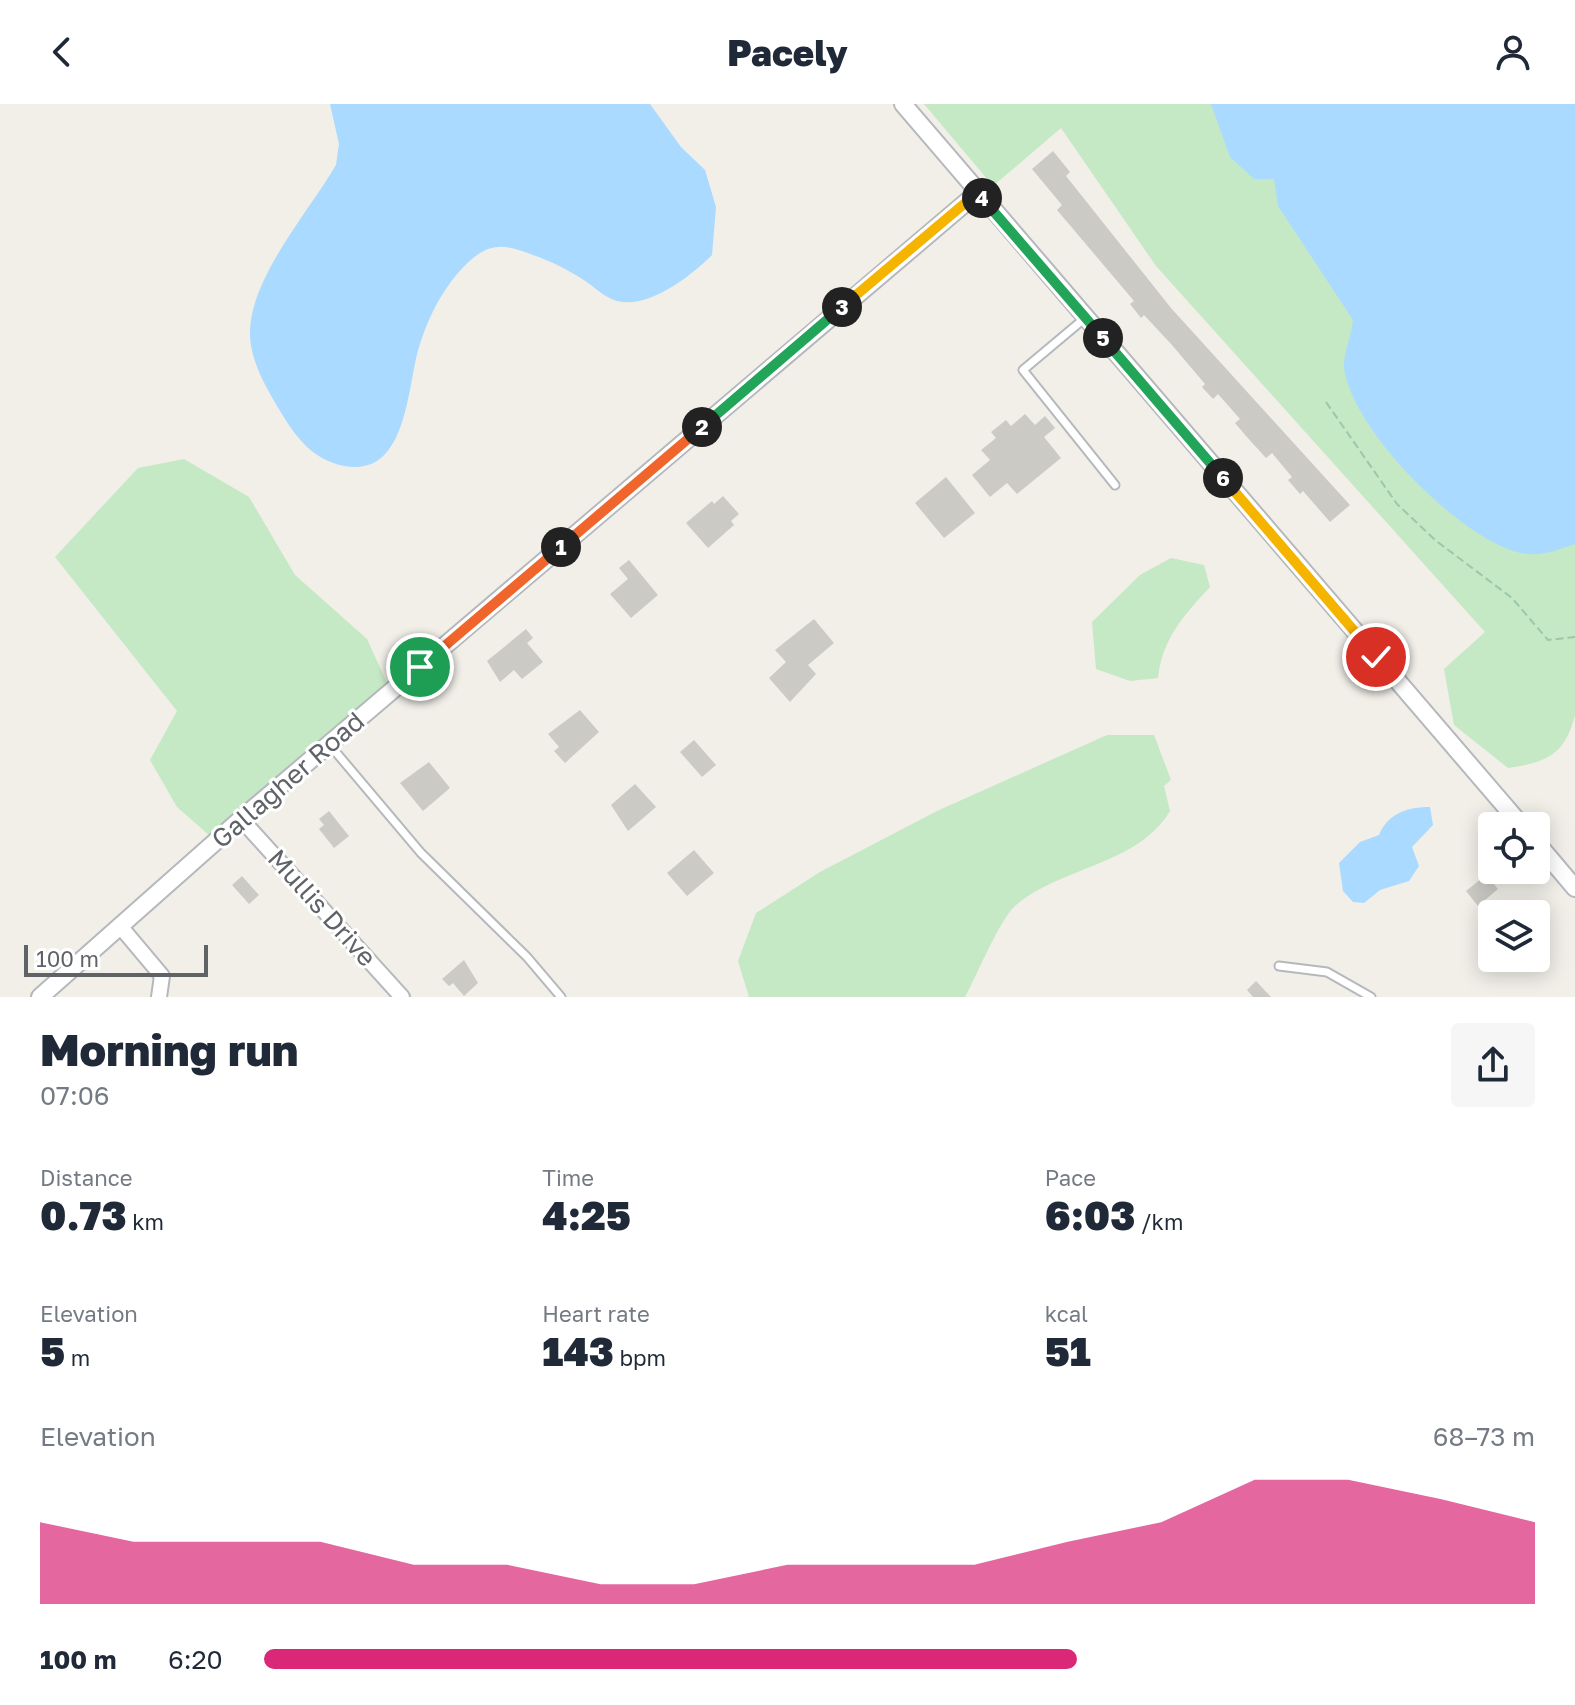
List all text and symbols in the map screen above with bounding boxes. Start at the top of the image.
icon: back [40,30,84,74]
icon: person [1491,30,1535,74]
text: Pacely [727,31,848,74]
pin: 4 [962,178,1002,218]
text: 4 [975,184,989,211]
pin: 3 [822,287,862,327]
text: 3 [835,293,849,320]
pin: 5 [1083,318,1123,358]
text: 5 [1096,324,1110,351]
pin: 2 [682,407,722,447]
text: 2 [695,413,709,440]
pin: 6 [1203,458,1243,498]
text: 6 [1216,464,1230,491]
pin: 1 [541,527,581,567]
text: 1 [555,533,567,560]
pin [1342,623,1410,691]
pin [386,633,454,701]
icon: check [1354,635,1398,679]
icon: arrive [398,645,442,689]
street label: Gallagher Road [205,705,370,854]
map controls [1478,812,1550,972]
button: locate [1478,812,1550,884]
street label: Mullis Drive [262,843,383,972]
button: layers [1478,900,1550,972]
scale bar [24,941,208,977]
text: 100 m [36,945,99,972]
text: Morning run [40,1023,298,1076]
button: share [1451,1023,1535,1107]
text: 07:06 [40,1080,110,1111]
text: Distance [40,1164,132,1191]
text: Time [542,1164,594,1191]
text: Pace [1045,1164,1096,1191]
text: 0.73 [40,1191,127,1239]
text: 4:25 [542,1191,631,1239]
text: 6:03 [1045,1191,1135,1239]
text: km [127,1208,164,1235]
text: /km [1135,1208,1183,1235]
text: Elevation [40,1300,138,1327]
text: Heart rate [542,1300,650,1327]
text: kcal [1045,1300,1088,1327]
text: 5 [40,1327,65,1375]
text: 143 [542,1327,614,1375]
text: 51 [1045,1327,1091,1375]
text: m [65,1344,90,1371]
text: bpm [614,1344,666,1371]
text: Elevation [40,1421,156,1452]
text: 68–73 m [1433,1421,1535,1452]
text: 100 m [40,1644,116,1675]
text: 6:20 [168,1644,223,1675]

